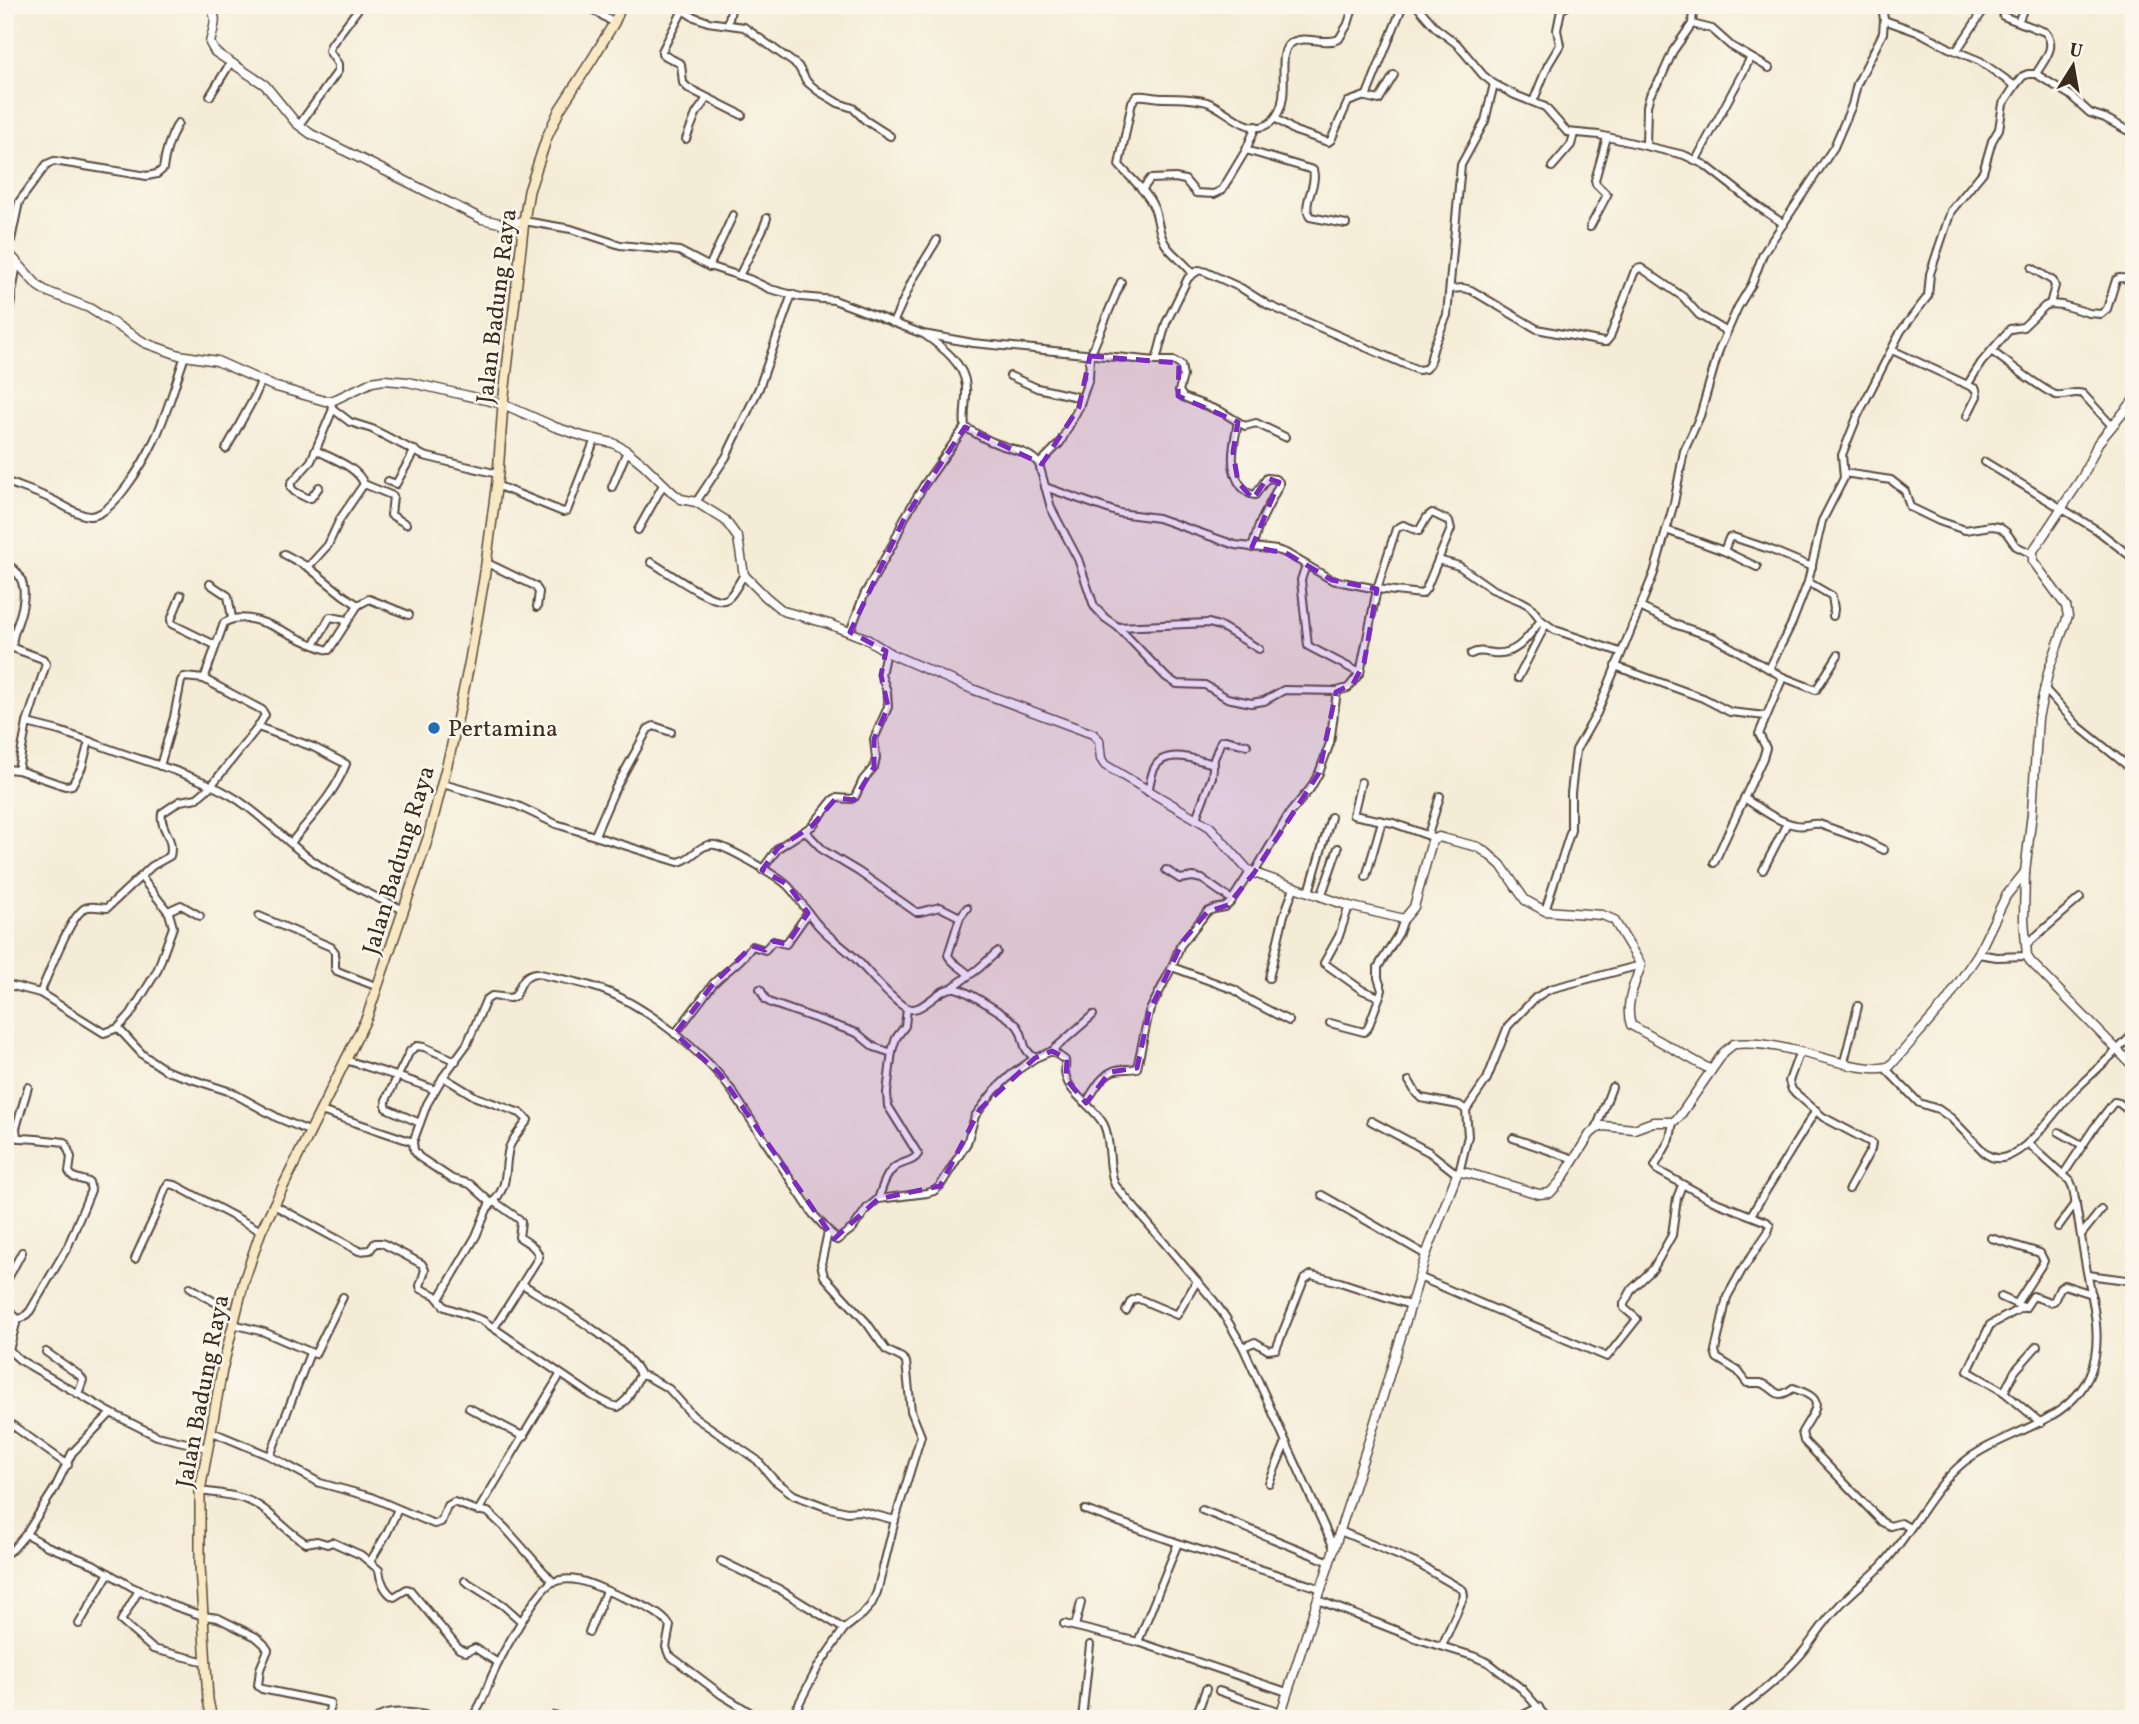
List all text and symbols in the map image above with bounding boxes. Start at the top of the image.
north arrow [2038,32,2108,102]
text: U [2067,37,2085,65]
street label: Jalan Badung Raya [469,207,527,406]
place label: Pertamina [448,713,558,747]
marker: Pertamina [426,720,442,736]
street label: Jalan Badung Raya [355,762,445,959]
street label: Jalan Badung Raya [169,1292,239,1491]

